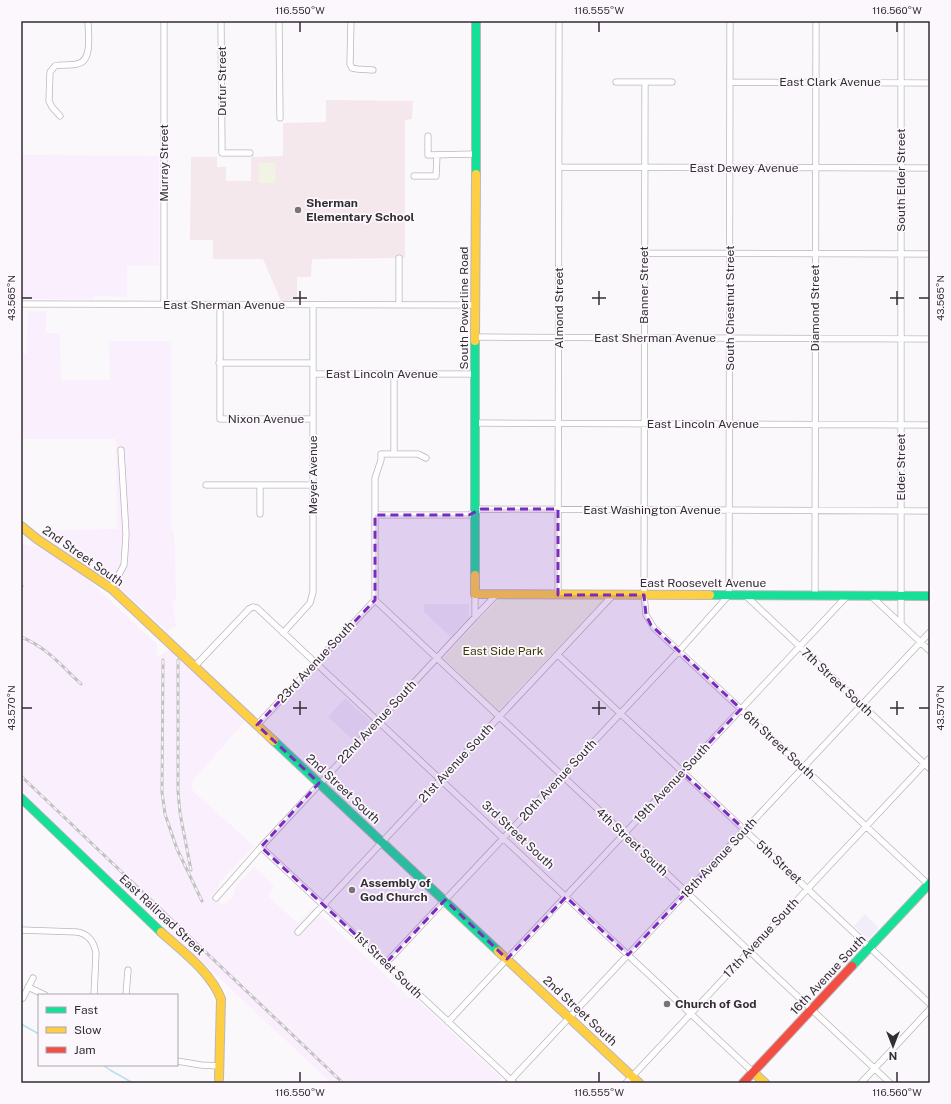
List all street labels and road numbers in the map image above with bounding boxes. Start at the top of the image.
street label: Dufur Street [215,46,229,116]
street label: East Clark Avenue [779,75,881,89]
street label: Murray Street [157,124,171,202]
street label: South Elder Street [894,128,908,232]
street label: East Dewey Avenue [690,161,799,175]
street label: South Chestnut Street [723,245,737,371]
street label: Banner Street [637,246,651,324]
street label: South Powerline Road [457,247,471,369]
street label: Diamond Street [808,264,822,352]
street label: Almond Street [552,267,566,349]
street label: East Sherman Avenue [163,298,285,312]
street label: East Sherman Avenue [594,331,716,345]
street label: East Lincoln Avenue [326,367,438,381]
street label: Nixon Avenue [228,412,304,426]
street label: East Lincoln Avenue [647,417,759,431]
street label: Elder Street [894,433,908,501]
street label: Meyer Avenue [306,435,320,515]
street label: East Washington Avenue [583,503,721,517]
street label: 2nd Street South [40,523,126,589]
street label: East Roosevelt Avenue [640,576,766,590]
street label: 23rd Avenue South [274,618,358,706]
street label: 7th Street South [798,645,876,719]
street label: 22nd Avenue South [335,677,419,767]
street label: 6th Street South [740,708,818,782]
street label: 21st Avenue South [416,721,496,805]
street label: 20th Avenue South [517,736,599,824]
street label: 19th Avenue South [631,740,713,826]
street label: 2nd Street South [303,751,383,827]
street label: 3rd Street South [479,798,557,872]
street label: 4th Street South [593,805,671,879]
street label: 18th Avenue South [678,815,760,901]
street label: 5th Street [753,837,805,887]
street label: East Railroad Street [116,872,208,958]
street label: 17th Avenue South [720,895,802,981]
street label: 1st Street South [351,929,425,1001]
street label: 16th Avenue South [787,932,869,1018]
street label: 2nd Street South [540,973,620,1049]

